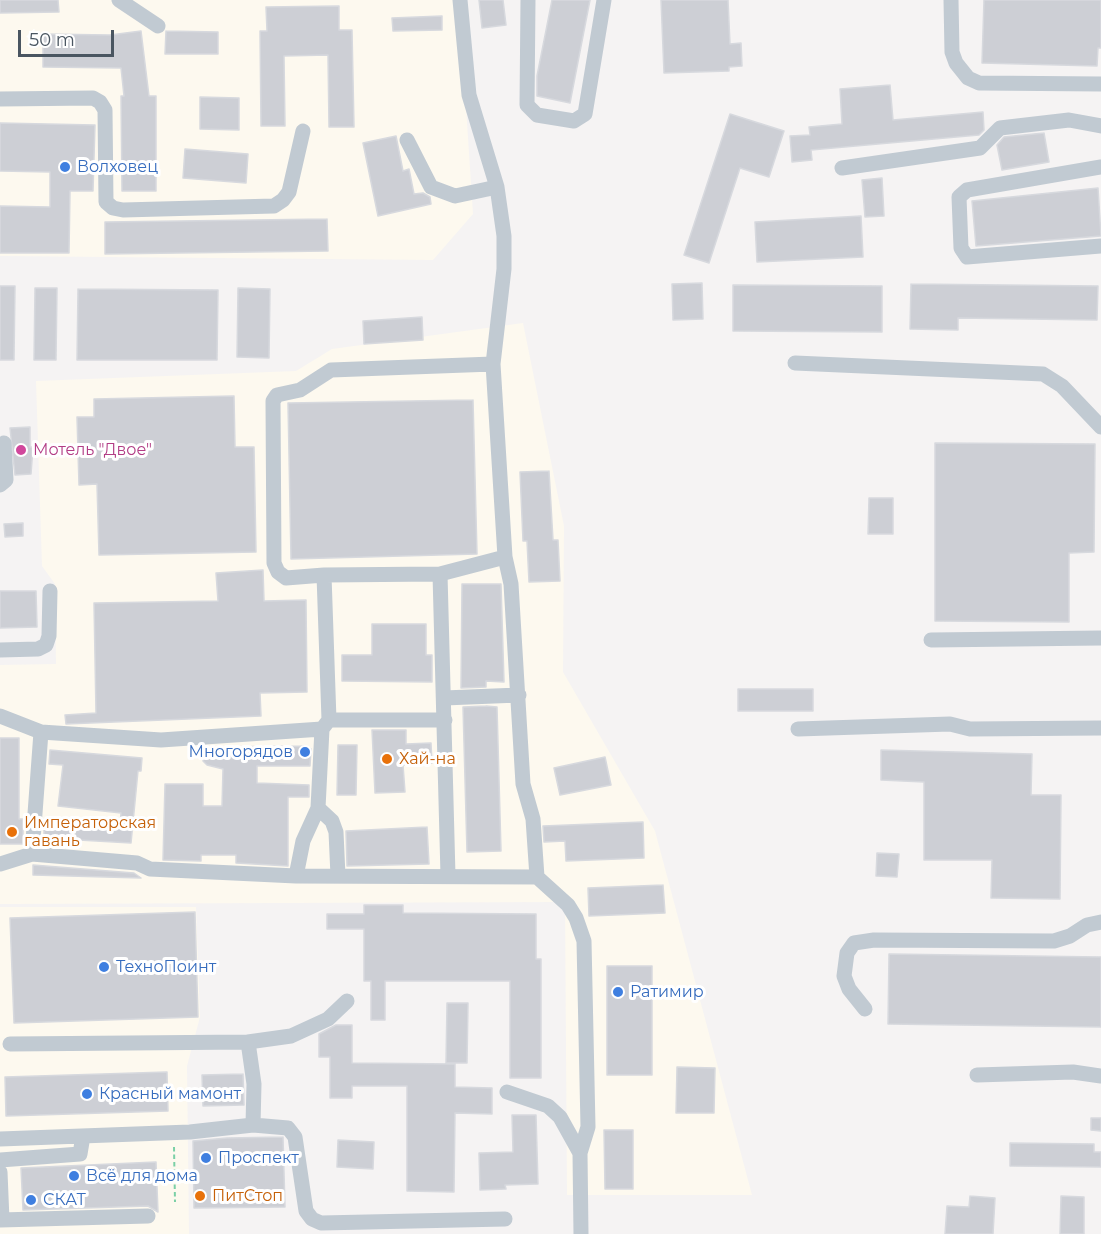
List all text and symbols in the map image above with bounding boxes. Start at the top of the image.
scale bar [21,18,117,56]
text: 50 m [29,29,75,51]
place label: Волховец [77,157,158,177]
marker: Волховец [58,160,72,174]
place label: Мотель "Двое" [33,440,152,460]
marker: Мотель "Двое" [14,443,28,457]
place label: Многорядов [189,742,293,762]
marker: Многорядов [298,745,312,759]
place label: Хай-на [399,749,456,769]
marker: Хай-на [380,752,394,766]
place label: Императорская гавань [24,813,156,851]
marker: Императорская гавань [5,825,19,839]
place label: ТехноПоинт [116,957,216,977]
marker: ТехноПоинт [97,960,111,974]
place label: Ратимир [630,982,704,1002]
marker: Ратимир [611,985,625,999]
place label: Красный мамонт [99,1084,241,1104]
marker: Красный мамонт [80,1087,94,1101]
place label: Проспект [218,1148,299,1168]
marker: Проспект [199,1151,213,1165]
place label: Всё для дома [86,1166,198,1186]
marker: Всё для дома [67,1169,81,1183]
place label: ПитСтоп [212,1186,283,1206]
marker: ПитСтоп [193,1189,207,1203]
place label: СКАТ [43,1190,86,1210]
marker: СКАТ [24,1193,38,1207]

